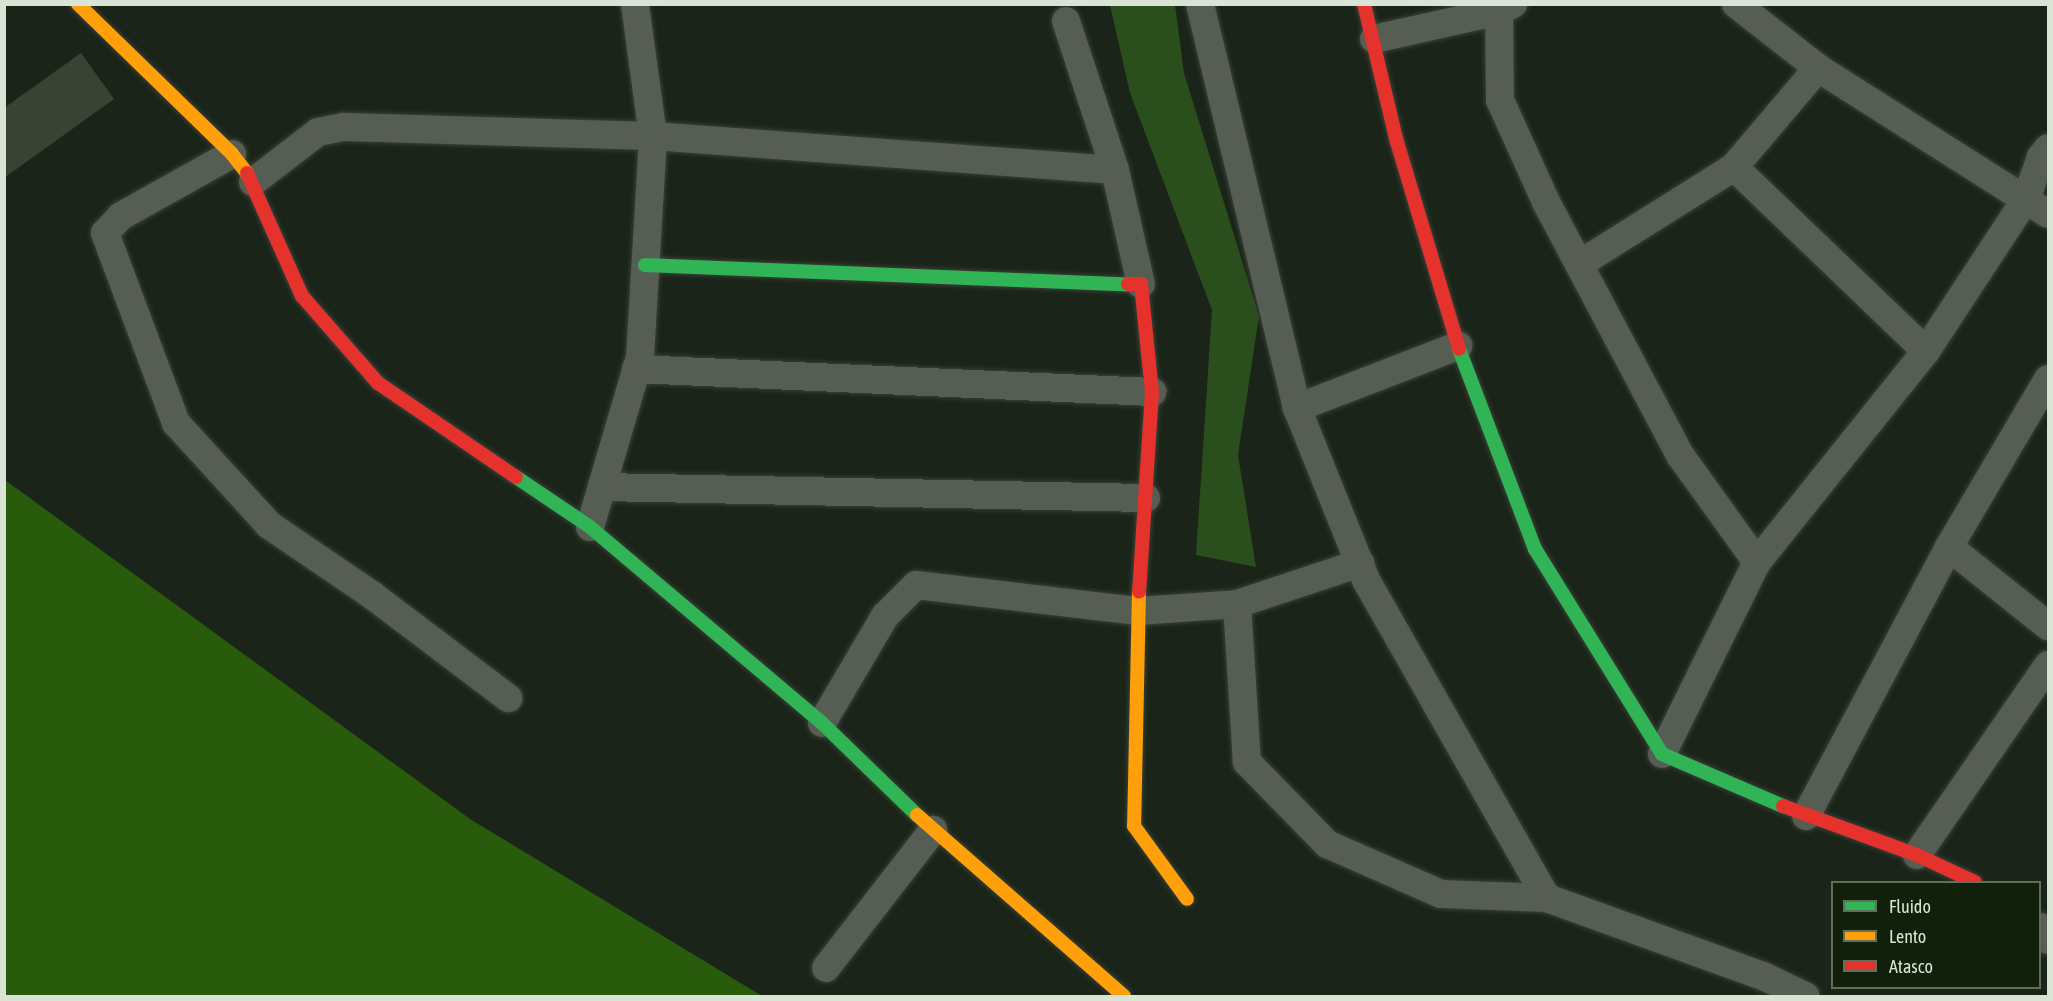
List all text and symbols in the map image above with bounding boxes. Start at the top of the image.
legend [1831,881,2041,989]
text: Fluido [1889,896,1931,917]
text: Lento [1889,926,1926,947]
text: Atasco [1889,956,1933,977]

